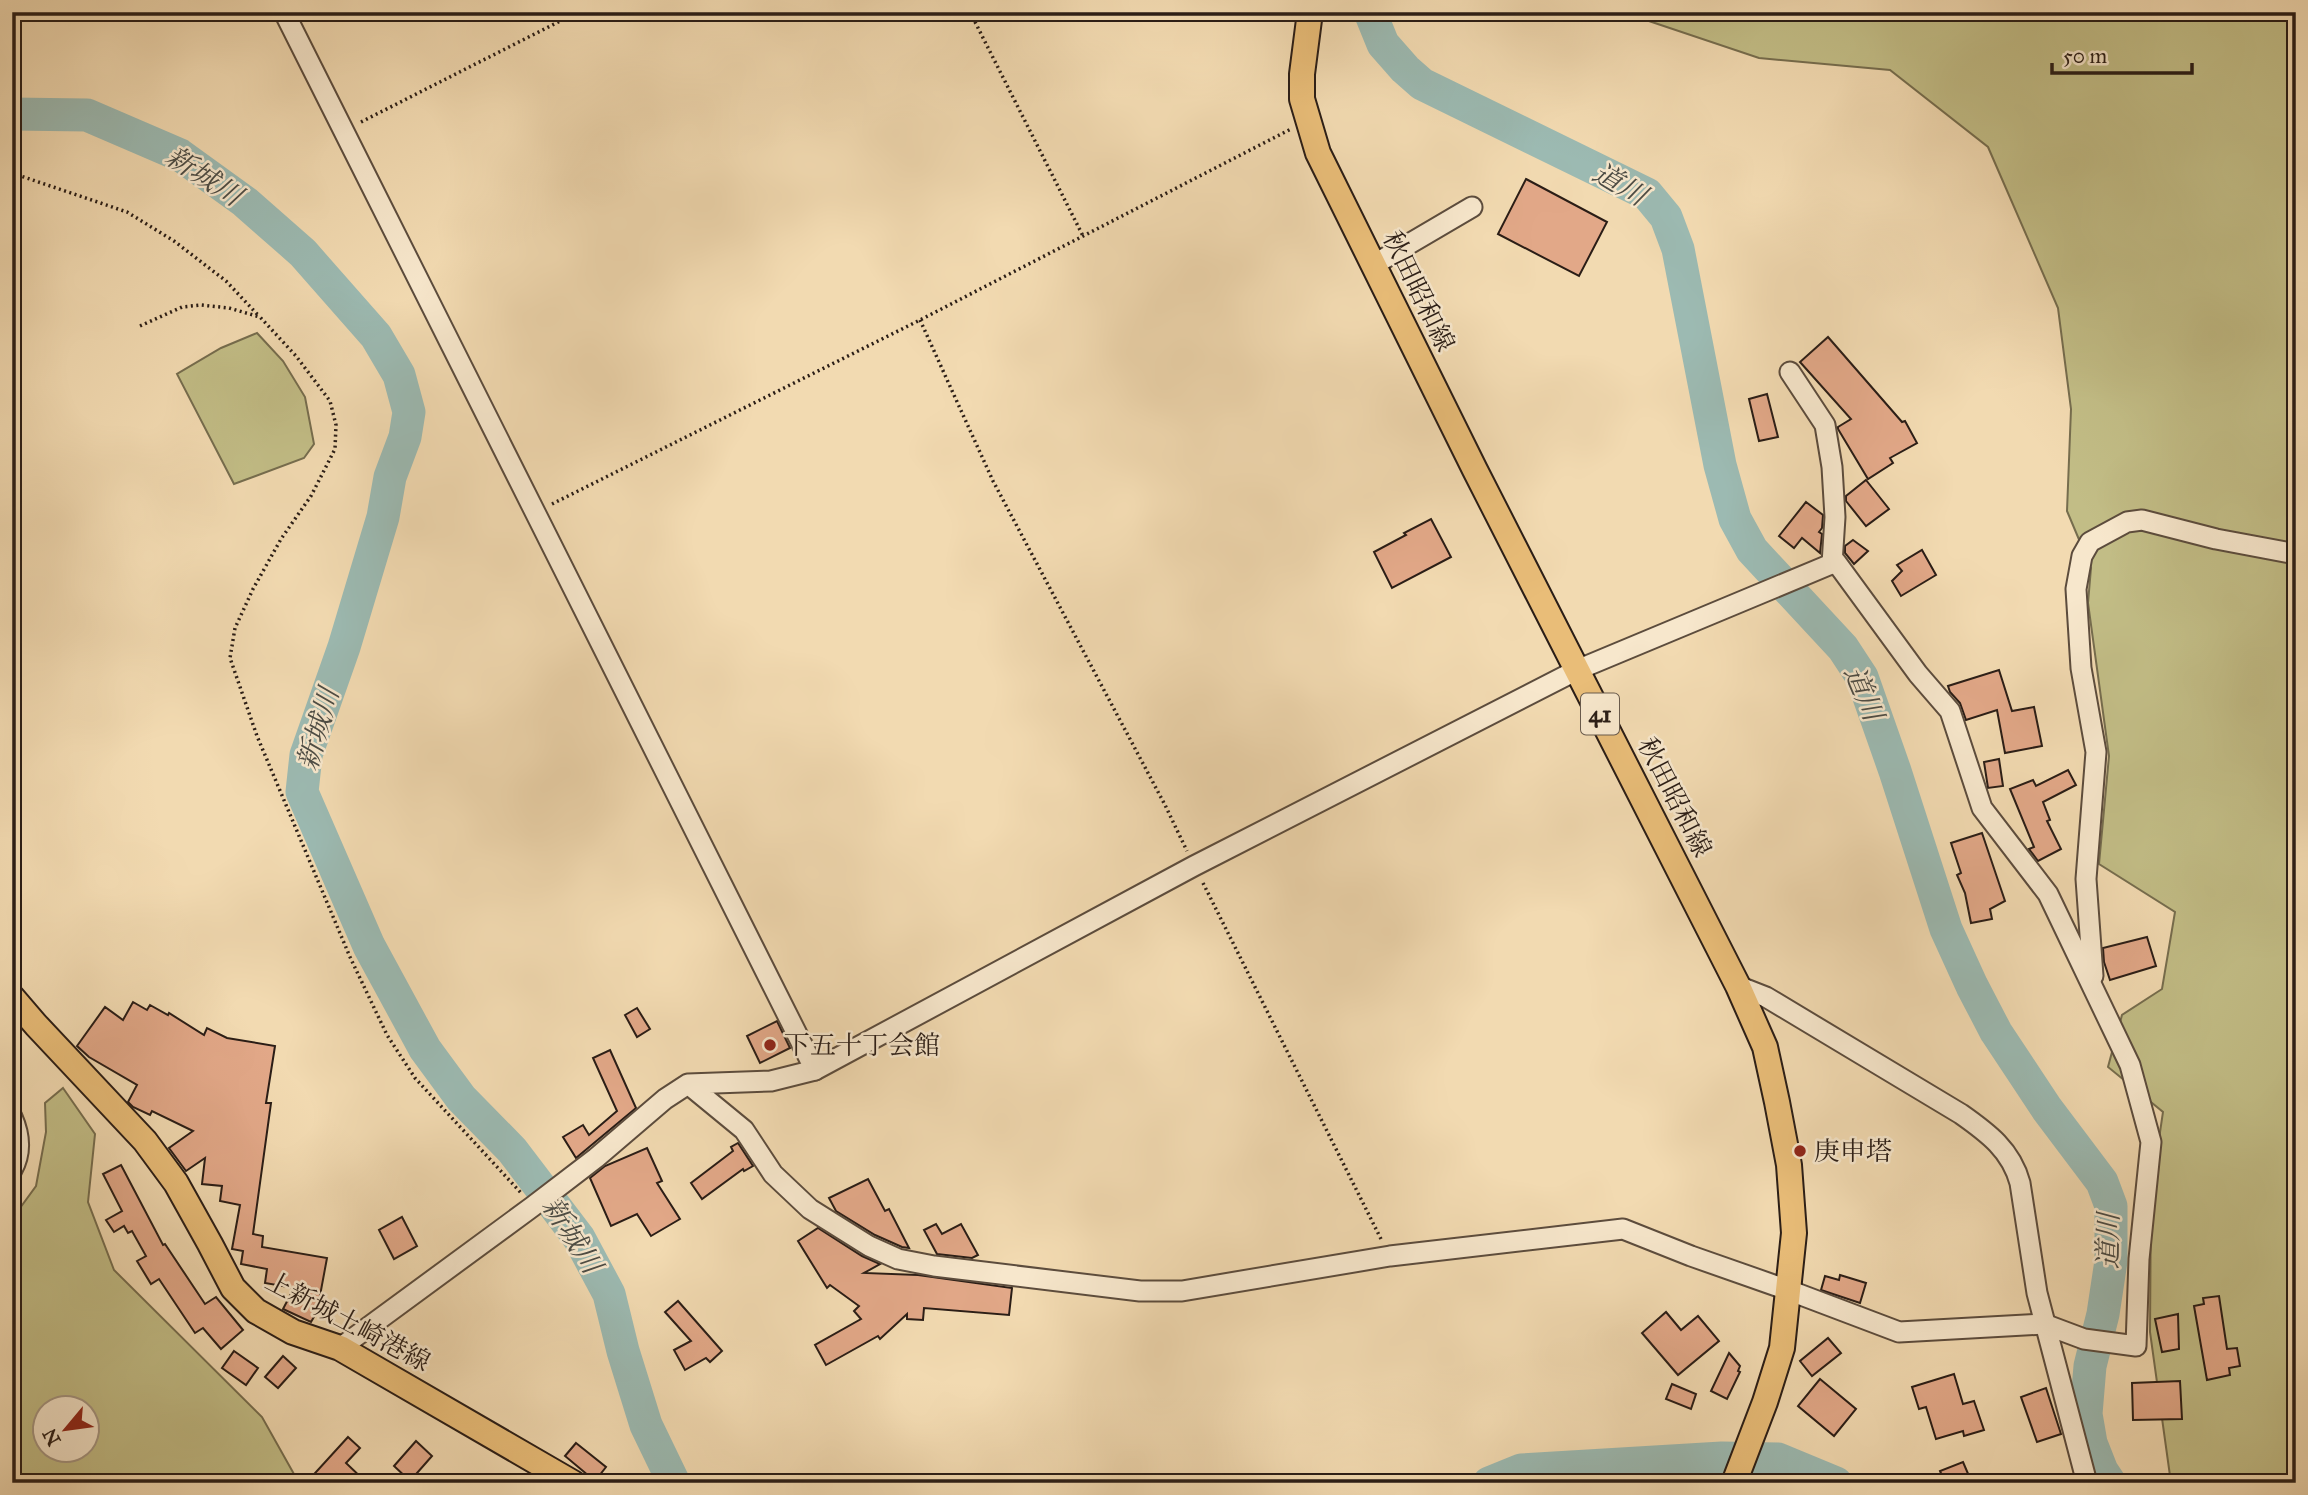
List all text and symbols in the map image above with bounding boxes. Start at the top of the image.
scale bar [2052,32,2192,76]
text: 50 m [2063,43,2108,69]
water label: 新城川 [159,138,251,215]
water label: 道川 [1587,155,1656,215]
street label: 秋田昭和線 [1376,226,1462,356]
water label: 道川 [1837,660,1892,728]
water label: 新城川 [290,681,347,774]
road number: 41 [1581,694,1619,734]
street label: 秋田昭和線 [1631,732,1719,862]
place label: 下五十丁会館 [784,1029,940,1061]
marker: 下五十丁会館 [762,1037,778,1053]
place label: 庚申塔 [1814,1135,1892,1167]
marker: 庚申塔 [1792,1143,1808,1159]
water label: 新城川 [534,1190,611,1282]
water label: 道川 [2090,1210,2126,1269]
street label: 上新城土崎港線 [260,1264,436,1378]
north arrow [32,1394,102,1464]
text: N [38,1424,66,1450]

